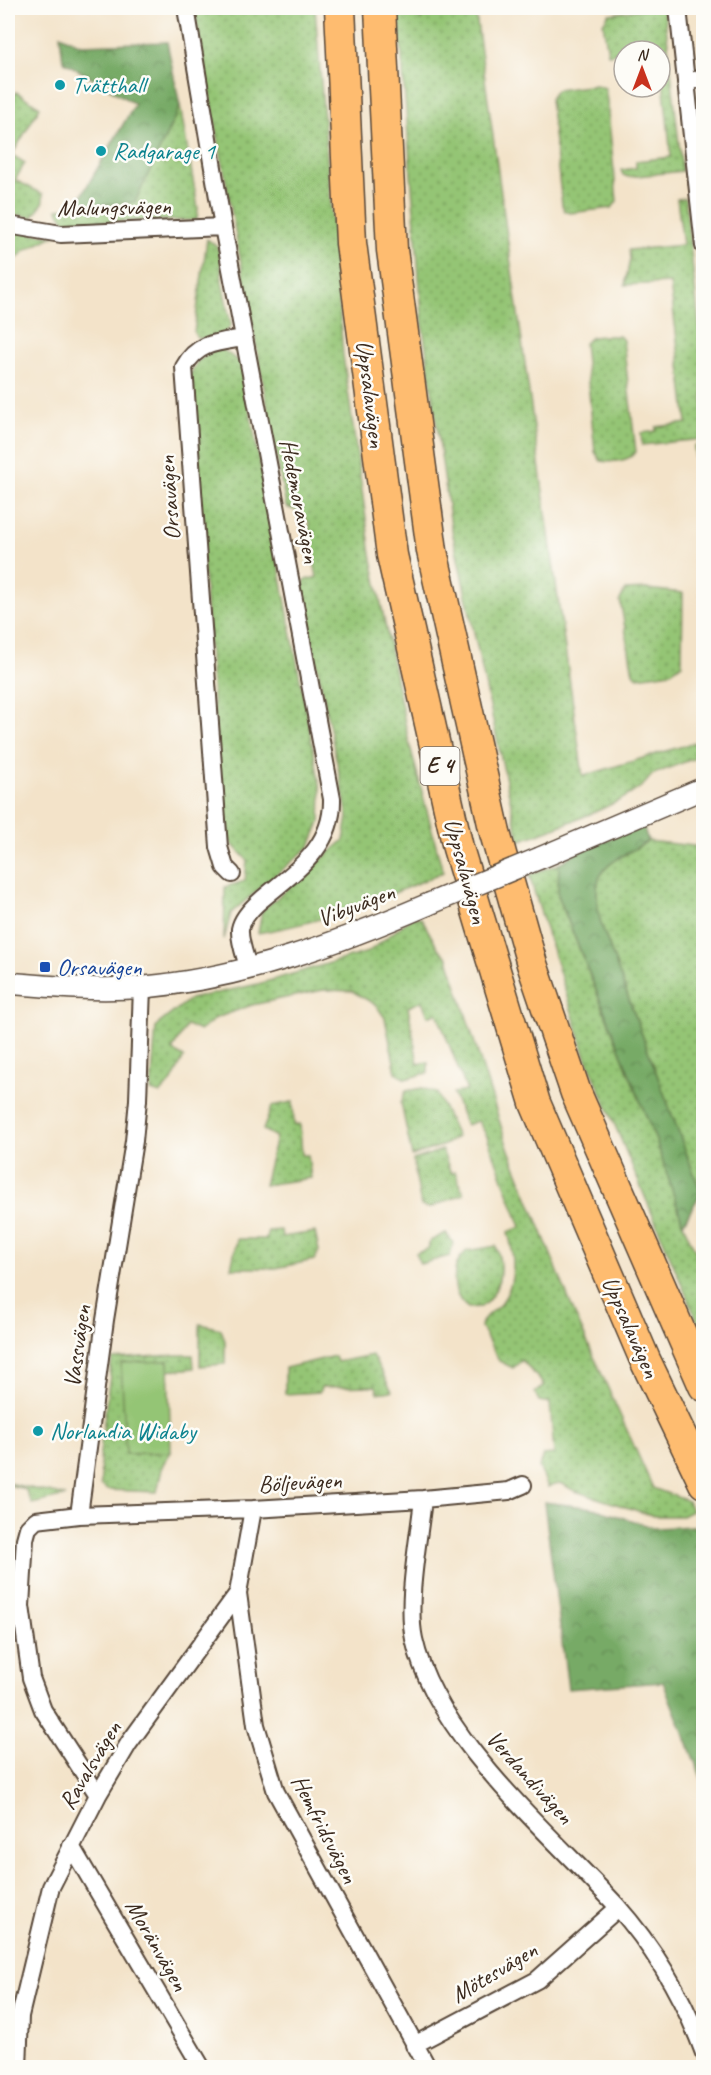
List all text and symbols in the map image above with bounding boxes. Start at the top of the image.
north arrow [612,39,672,99]
text: N [637,45,650,65]
place label: Tvätthall [72,70,149,100]
marker: Tvätthall [53,78,67,92]
place label: Radgarage 1 [113,136,216,166]
marker: Radgarage 1 [94,144,108,158]
street label: Malungsvägen [57,191,171,223]
street label: Uppsalavägen [350,339,392,450]
street label: Hedemoravägen [273,436,327,566]
street label: Orsavägen [151,454,187,541]
road number: E 4 [420,747,460,785]
street label: Uppsalavägen [438,815,494,927]
street label: Vibyvägen [313,877,399,933]
place label: Orsavägen [57,952,142,982]
marker: Orsavägen [38,960,52,974]
street label: Uppsalavägen [595,1272,667,1383]
street label: Vassvägen [56,1303,98,1389]
place label: Norlandia Widaby [50,1416,198,1446]
marker: Norlandia Widaby [31,1424,45,1438]
street label: Böljevägen [258,1465,343,1499]
street label: Ravalsvägen [52,1715,128,1815]
street label: Verdandivägen [480,1724,580,1831]
street label: Hemfridsvägen [285,1770,365,1889]
street label: Moränvägen [119,1894,195,1997]
street label: Mötesvägen [445,1935,543,2009]

